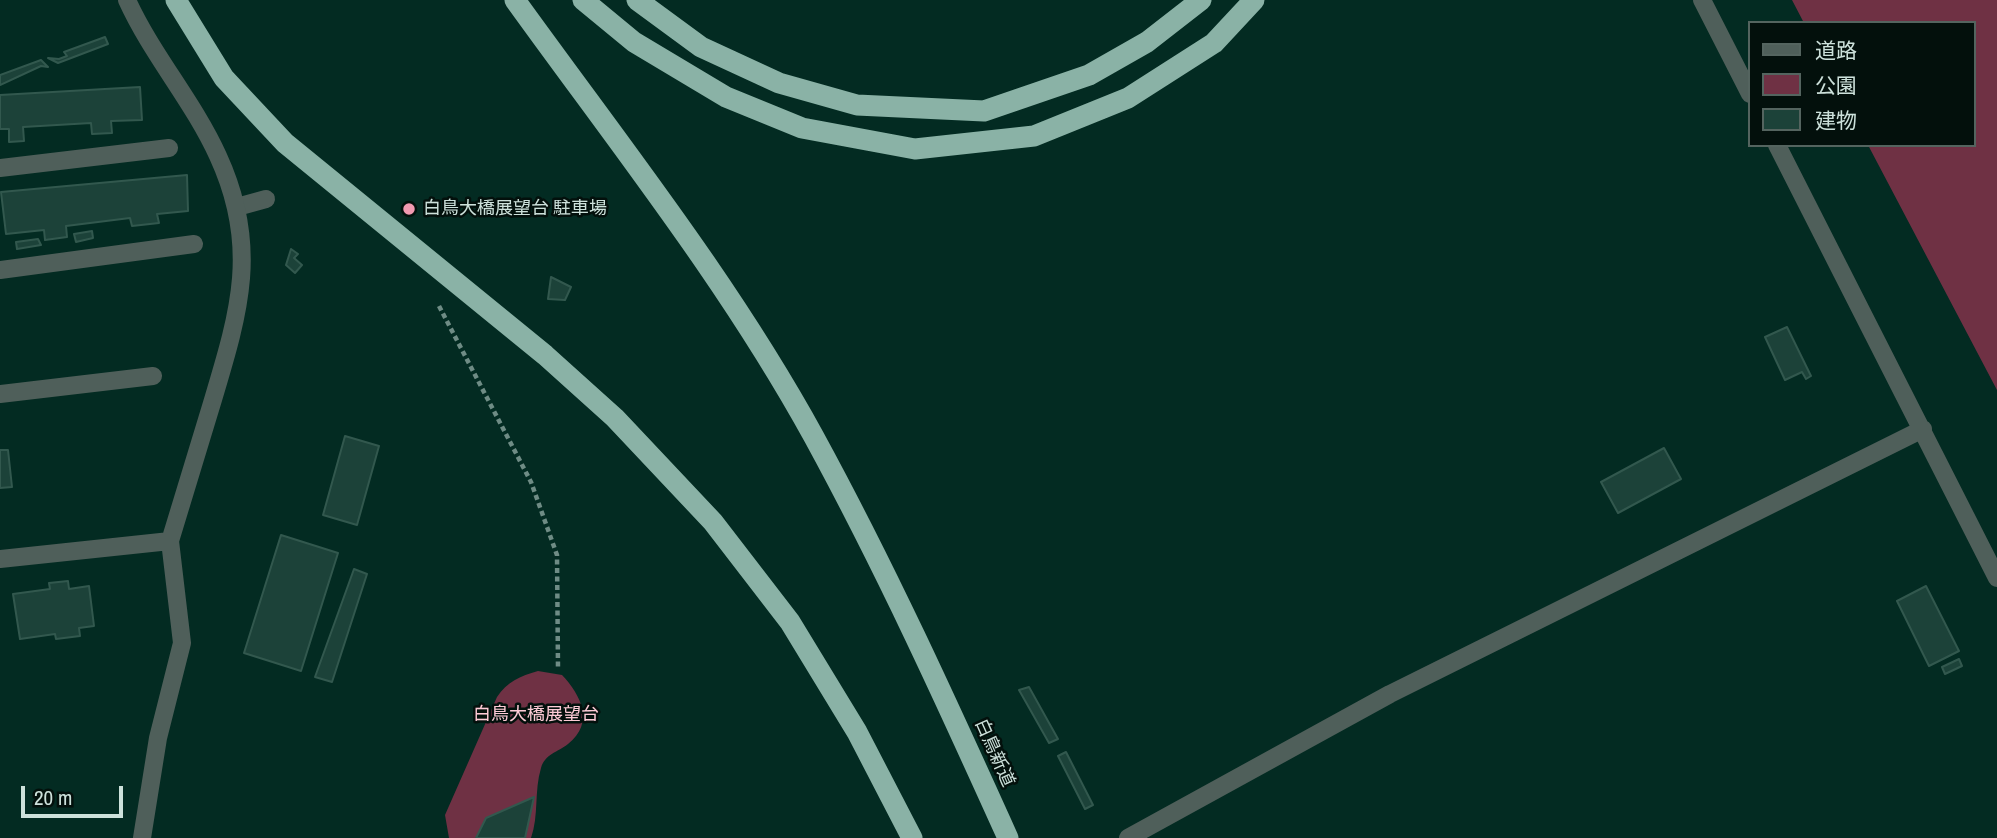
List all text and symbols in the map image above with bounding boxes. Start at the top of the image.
legend [1748,21,1976,147]
text: 道路 [1815,36,1857,65]
text: 公園 [1815,71,1857,100]
text: 建物 [1815,106,1857,135]
place label: 白鳥大橋展望台 駐車場 [423,198,607,220]
marker: 白鳥大橋展望台 駐車場 [401,201,417,217]
park label: 白鳥大橋展望台 [473,704,599,726]
street label: 白鳥新道 [969,716,1019,790]
scale bar [24,772,126,816]
text: 20 m [34,783,72,812]

